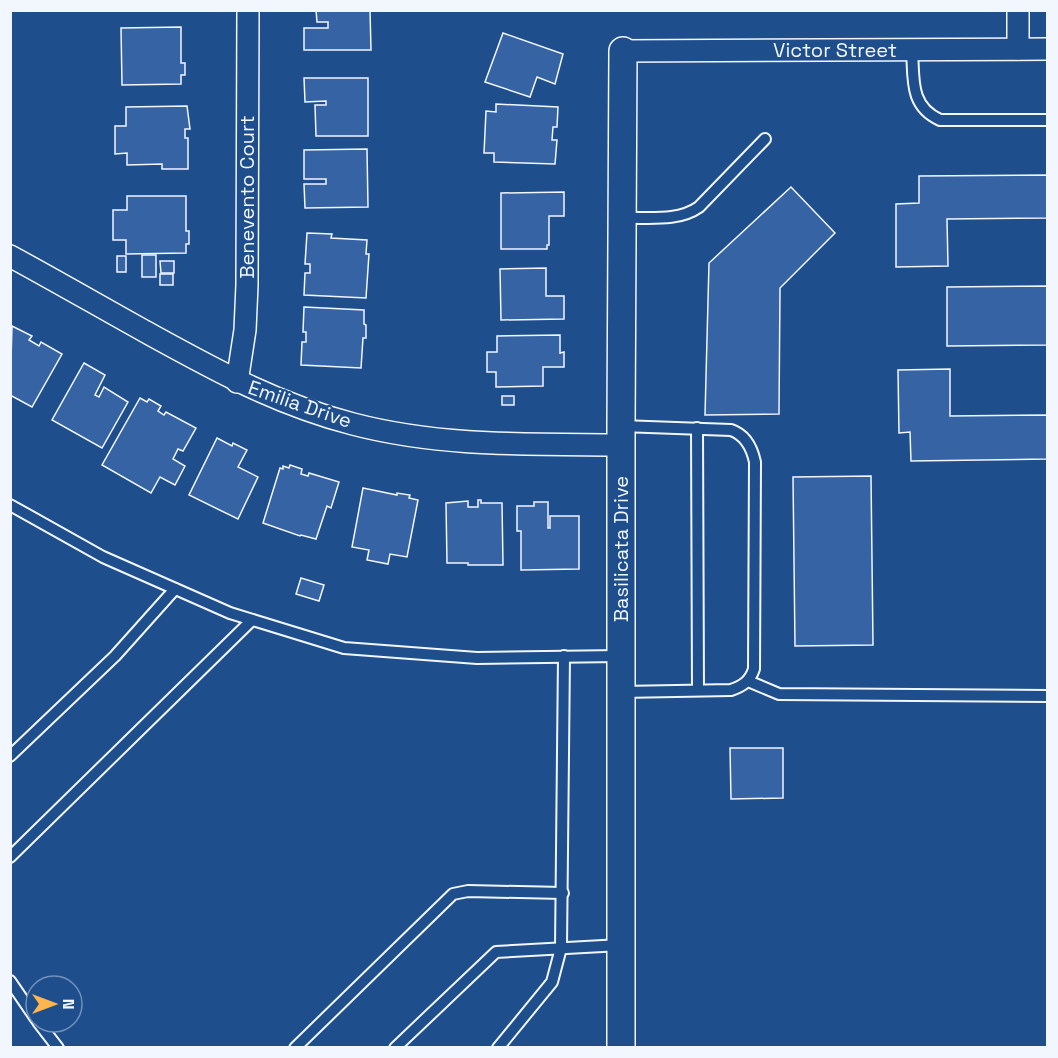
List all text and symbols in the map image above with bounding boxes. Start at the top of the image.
street label: Victor Street [773,37,897,63]
street label: Benevento Court [234,115,260,279]
street label: Emilia Drive [245,374,355,434]
street label: Basilicata Drive [608,476,634,622]
north arrow [24,974,84,1034]
text: N [58,999,79,1009]

